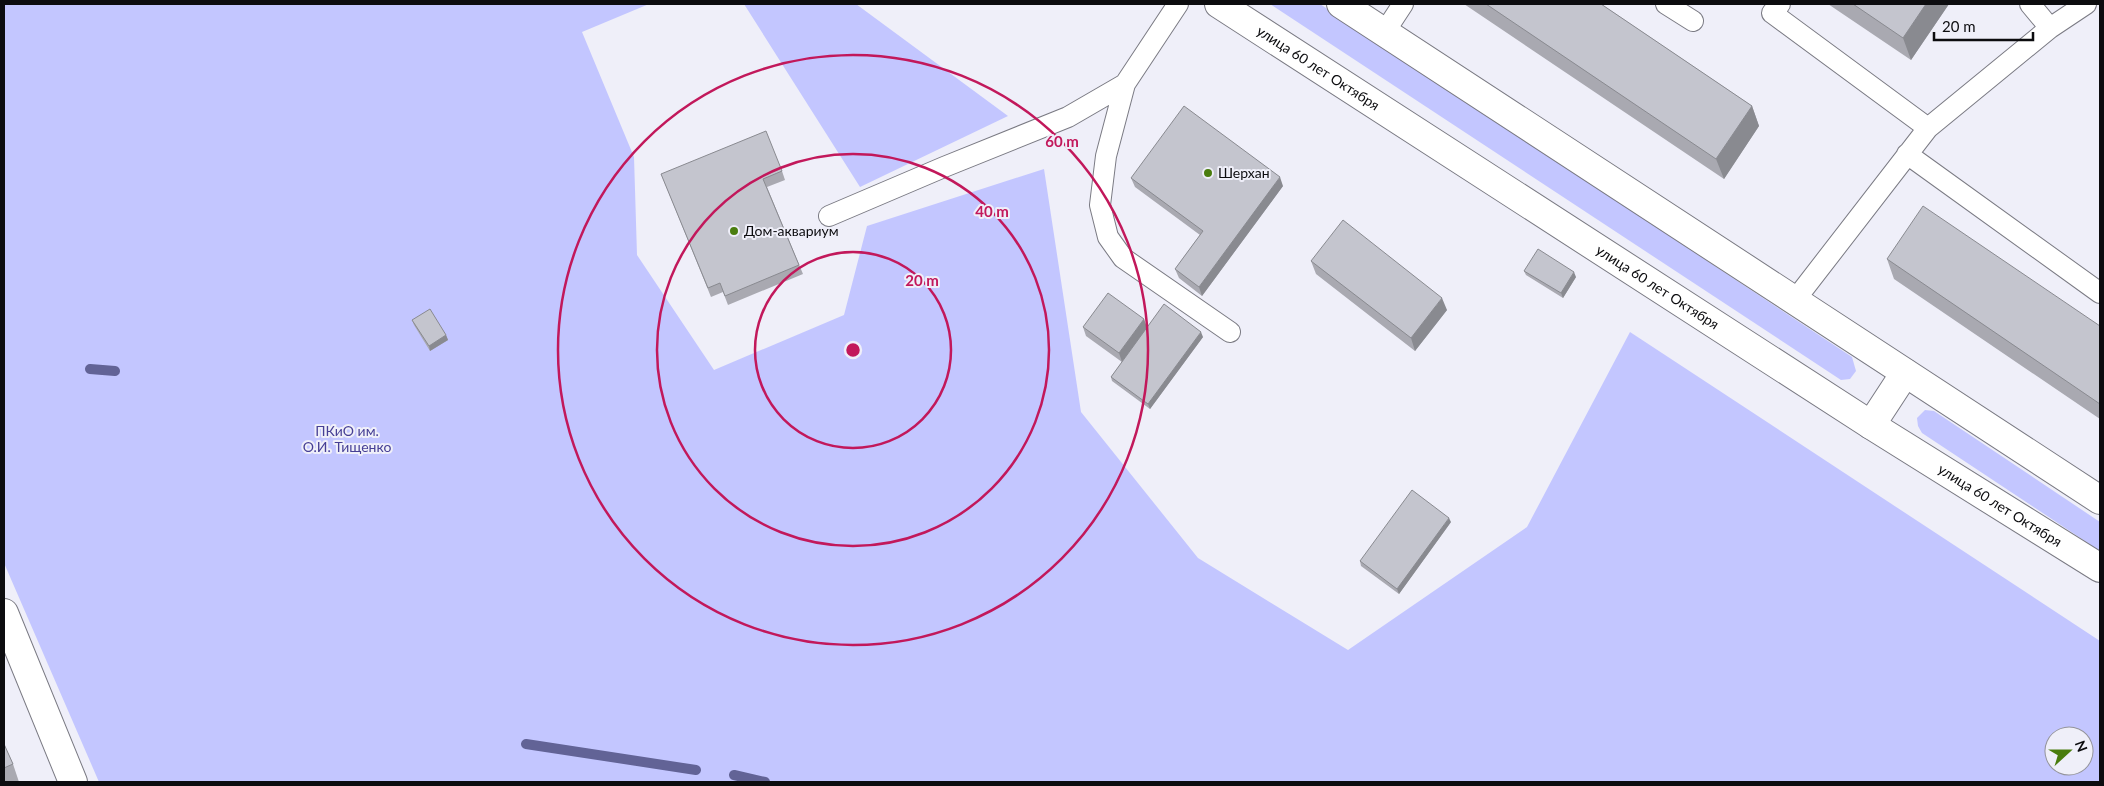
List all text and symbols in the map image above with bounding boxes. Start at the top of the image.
scale bar [1934,10,2033,42]
text: 20 m [1942,17,1976,35]
street label: улица 60 лет Октября [1254,22,1383,113]
text: 60 m [1045,132,1079,150]
place label: Шерхан [1218,164,1270,181]
marker: Шерхан [1202,167,1214,179]
text: 40 m [975,202,1009,220]
place label: Дом-аквариум [744,222,839,239]
marker: Дом-аквариум [728,225,740,237]
street label: улица 60 лет Октября [1593,241,1722,333]
text: 20 m [905,271,939,289]
centre of rings [844,341,862,359]
park label: ПКиО им. О.И. Тищенко [303,422,391,455]
street label: улица 60 лет Октября [1935,460,2065,550]
north arrow [2044,726,2094,776]
text: N [2072,738,2091,754]

